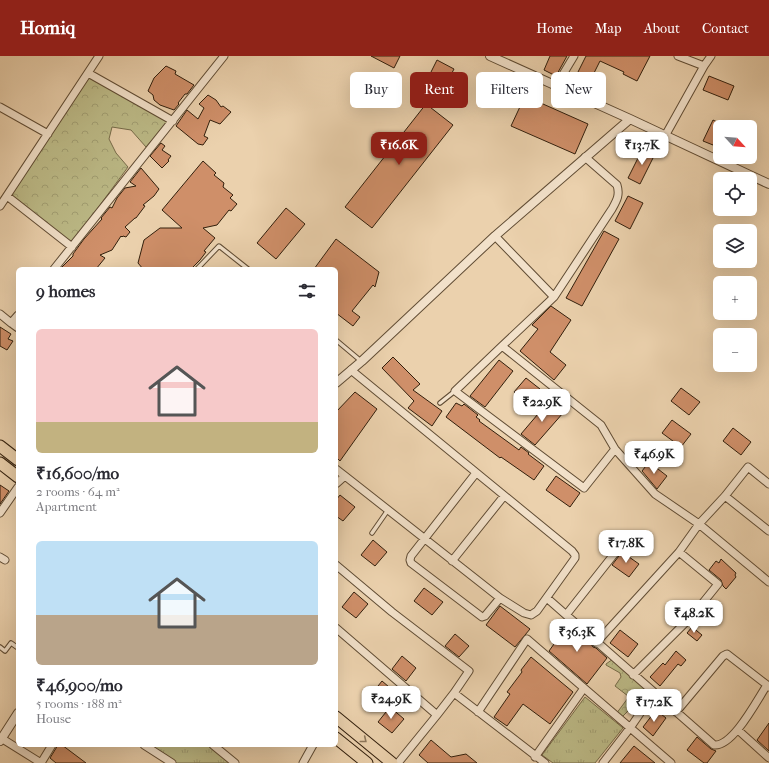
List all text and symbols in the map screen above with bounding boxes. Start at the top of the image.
text: Homiq [20,17,75,39]
text: Home [536,20,573,37]
text: Map [595,20,622,37]
text: About [644,20,680,37]
text: Contact [702,20,749,37]
chip: Buy [350,72,402,108]
chip: Rent [410,72,468,108]
chip: Filters [476,72,543,108]
chip: New [551,72,606,108]
north arrow [713,120,757,164]
map controls [713,120,757,372]
pin: ₹16.6K [366,132,432,166]
pin: ₹13.7K [609,132,675,166]
text: ₹16.6K [380,137,418,152]
text: ₹13.7K [625,137,659,152]
button: locate [713,172,757,216]
button: layers [713,224,757,268]
button: + [713,276,757,320]
icon: filters [296,280,318,302]
text: 9 homes [36,281,95,301]
button: − [713,328,757,372]
icon: home [141,355,213,427]
pin: ₹22.9K [509,389,575,423]
text: ₹22.9K [522,394,562,409]
pin: ₹46.9K [621,441,687,475]
text: ₹46.9K [634,446,674,461]
text: ₹16,600/mo [36,463,119,483]
text: 2 rooms · 64 m² [36,484,120,499]
text: Apartment [36,499,97,514]
pin: ₹17.8K [593,530,659,564]
text: ₹17.8K [608,535,644,550]
icon: home [141,567,213,639]
pin: ₹48.2K [661,600,727,634]
text: ₹48.2K [674,605,714,620]
pin: ₹36.3K [544,619,610,653]
text: ₹36.3K [558,624,596,639]
text: ₹46,900/mo [36,675,123,695]
pin: ₹24.9K [358,686,424,720]
pin: ₹17.2K [621,689,687,723]
text: ₹24.9K [371,691,411,706]
text: ₹17.2K [636,694,672,709]
text: 5 rooms · 188 m² [36,696,122,711]
text: House [36,711,71,726]
one-way arrow [359,736,366,743]

